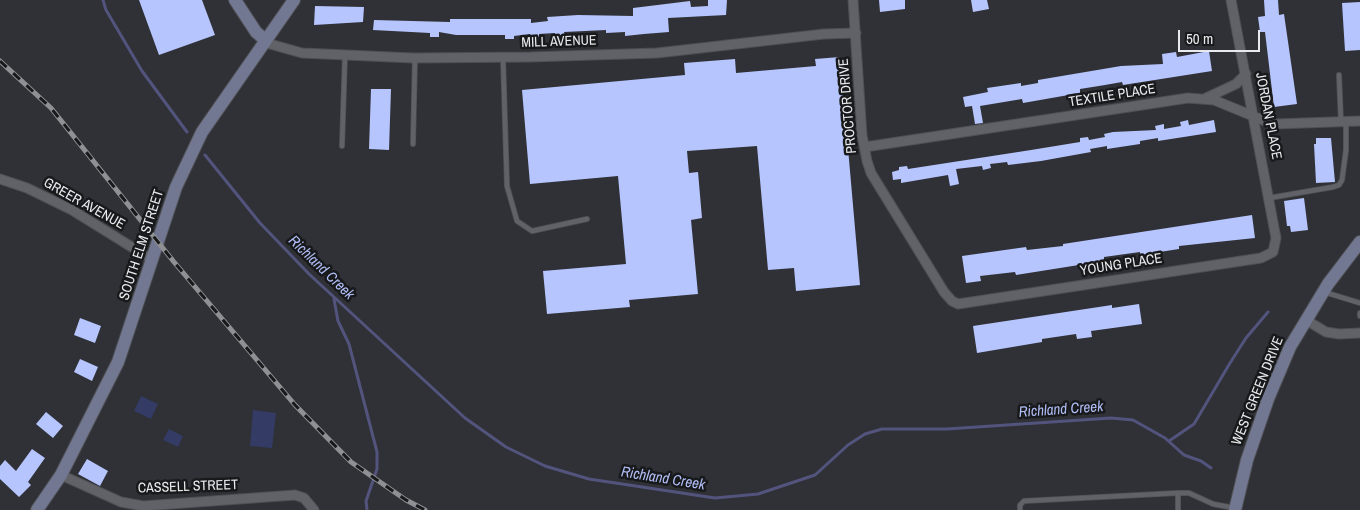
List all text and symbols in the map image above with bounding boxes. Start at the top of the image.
scale bar [1180,20,1262,52]
text: 50 m [1186,28,1213,49]
street label: MILL AVENUE [521,32,597,52]
street label: PROCTOR DRIVE [835,58,861,154]
street label: JORDAN PLACE [1251,71,1285,161]
street label: TEXTILE PLACE [1068,81,1156,111]
street label: GREER AVENUE [40,175,128,233]
street label: SOUTH ELM STREET [116,188,168,302]
water label: Richland Creek [284,232,358,304]
street label: YOUNG PLACE [1079,250,1163,280]
street label: WEST GREEN DRIVE [1229,334,1287,448]
water label: Richland Creek [1018,398,1104,422]
water label: Richland Creek [620,463,706,495]
street label: CASSELL STREET [138,477,238,497]

